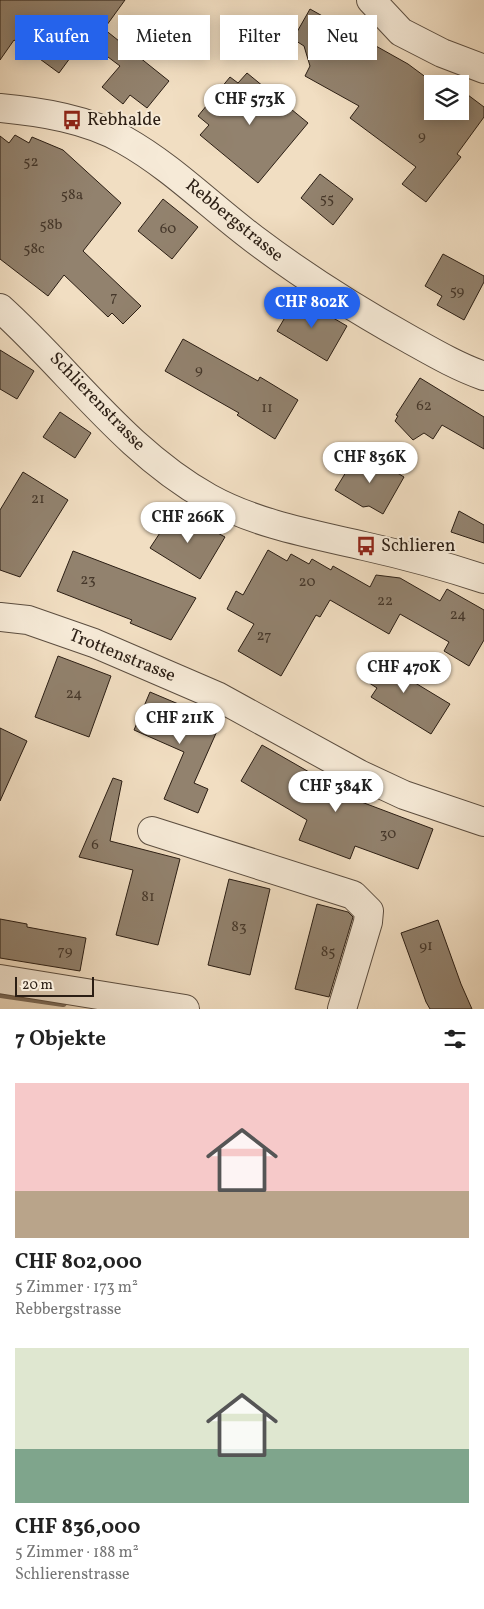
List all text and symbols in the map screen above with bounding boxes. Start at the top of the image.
chip: Kaufen [15,15,108,60]
chip: Mieten [118,15,210,60]
chip: Filter [220,15,298,60]
chip: Neu [308,15,377,60]
map controls [424,75,469,120]
button: layers [424,75,469,120]
pin: CHF 573K [198,84,302,126]
text: CHF 573K [215,89,285,111]
place label: Rebhalde [87,108,161,133]
bus stop icon: Rebhalde [61,109,83,131]
house number: 9 [418,126,426,147]
house number: 52 [23,152,39,173]
street label: Rebbergstrasse [180,174,288,268]
house number: 58a [61,185,83,206]
house number: 55 [320,189,334,210]
house number: 58b [39,215,63,236]
house number: 60 [160,219,176,240]
house number: 58c [23,239,45,260]
house number: 59 [450,281,465,302]
pin: CHF 802K [260,286,364,329]
house number: 7 [110,287,118,308]
text: CHF 802K [275,292,349,314]
street label: Schlierenstrasse [43,347,151,457]
house number: 9 [195,360,203,381]
house number: 62 [416,396,432,417]
house number: 11 [261,398,273,419]
pin: CHF 836K [318,442,422,484]
text: CHF 836K [334,447,406,469]
house number: 21 [31,489,45,510]
pin: CHF 266K [136,502,240,544]
text: CHF 266K [152,507,224,529]
place label: Schlieren [381,534,456,559]
bus stop icon: Schlieren [355,535,377,557]
house number: 23 [80,570,96,591]
house number: 20 [299,572,315,593]
house number: 22 [377,591,393,612]
house number: 24 [450,605,466,626]
street label: Trottenstrasse [65,623,179,689]
house number: 27 [257,626,271,647]
pin: CHF 470K [352,652,456,694]
text: CHF 470K [367,657,441,679]
house number: 24 [66,684,82,705]
pin: CHF 211K [128,702,232,745]
text: CHF 211K [146,708,214,730]
pin: CHF 384K [284,770,388,813]
text: CHF 384K [299,776,373,798]
house number: 30 [380,824,396,845]
house number: 6 [91,835,99,856]
house number: 81 [141,887,155,908]
house number: 83 [231,917,247,938]
house number: 91 [419,936,433,957]
house number: 79 [58,941,73,962]
house number: 85 [321,942,335,963]
scale bar [15,974,94,997]
text: 20 m [22,976,53,995]
text: 7 Objekte [15,1025,106,1054]
icon: filters [441,1025,469,1053]
icon: home [197,1115,287,1205]
text: CHF 802,000 [15,1248,142,1277]
text: 5 Zimmer · 173 m² [15,1277,138,1299]
text: Rebbergstrasse [15,1299,121,1321]
icon: home [197,1380,287,1470]
text: CHF 836,000 [15,1513,140,1542]
text: 5 Zimmer · 188 m² [15,1542,139,1564]
text: Schlierenstrasse [15,1564,130,1586]

